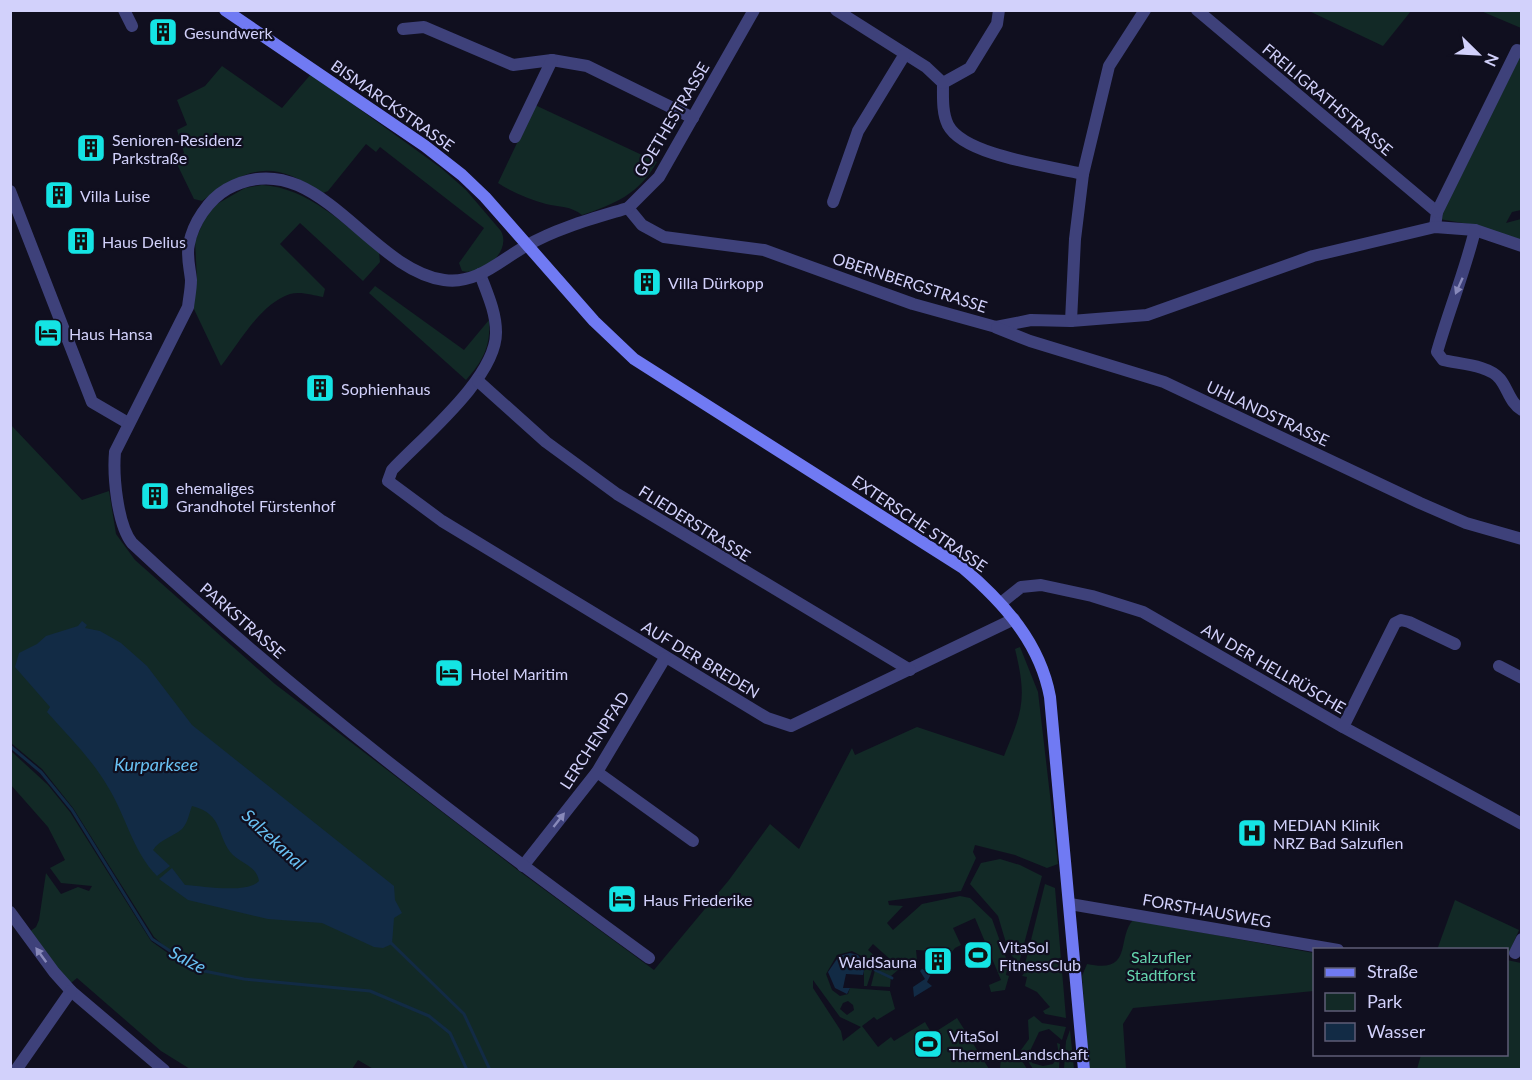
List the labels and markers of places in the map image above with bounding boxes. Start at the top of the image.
building icon: Gesundwerk [147,16,179,48]
place label: Gesundwerk [184,23,274,42]
place label: Senioren-Residenz Parkstraße [112,130,242,167]
building icon: Senioren-Residenz Parkstraße [75,132,107,164]
building icon: Villa Luise [43,179,75,211]
place label: Villa Luise [80,186,150,205]
building icon: Haus Delius [65,225,97,257]
place label: Haus Delius [102,232,186,251]
building icon: Villa Dürkopp [631,266,663,298]
place label: Villa Dürkopp [668,273,764,292]
hotel icon: Haus Hansa [32,317,64,349]
place label: Haus Hansa [69,324,153,343]
building icon: Sophienhaus [304,372,336,404]
place label: Sophienhaus [341,379,431,398]
place label: ehemaliges Grandhotel Fürstenhof [176,478,336,515]
building icon: ehemaliges Grandhotel Fürstenhof [139,480,171,512]
hotel icon: Hotel Maritim [433,657,465,689]
place label: Hotel Maritim [470,664,568,683]
place label: MEDIAN Klinik NRZ Bad Salzuflen [1273,815,1403,852]
hospital icon: MEDIAN Klinik NRZ Bad Salzuflen [1236,817,1268,849]
hotel icon: Haus Friederike [606,883,638,915]
place label: Haus Friederike [643,890,753,909]
place label: VitaSol FitnessClub [999,937,1081,974]
sports icon: VitaSol FitnessClub [962,939,994,971]
building icon: WaldSauna [922,945,954,977]
place label: WaldSauna [838,952,917,971]
place label: VitaSol ThermenLandschaft [949,1026,1088,1063]
sports icon: VitaSol ThermenLandschaft [912,1028,944,1060]

